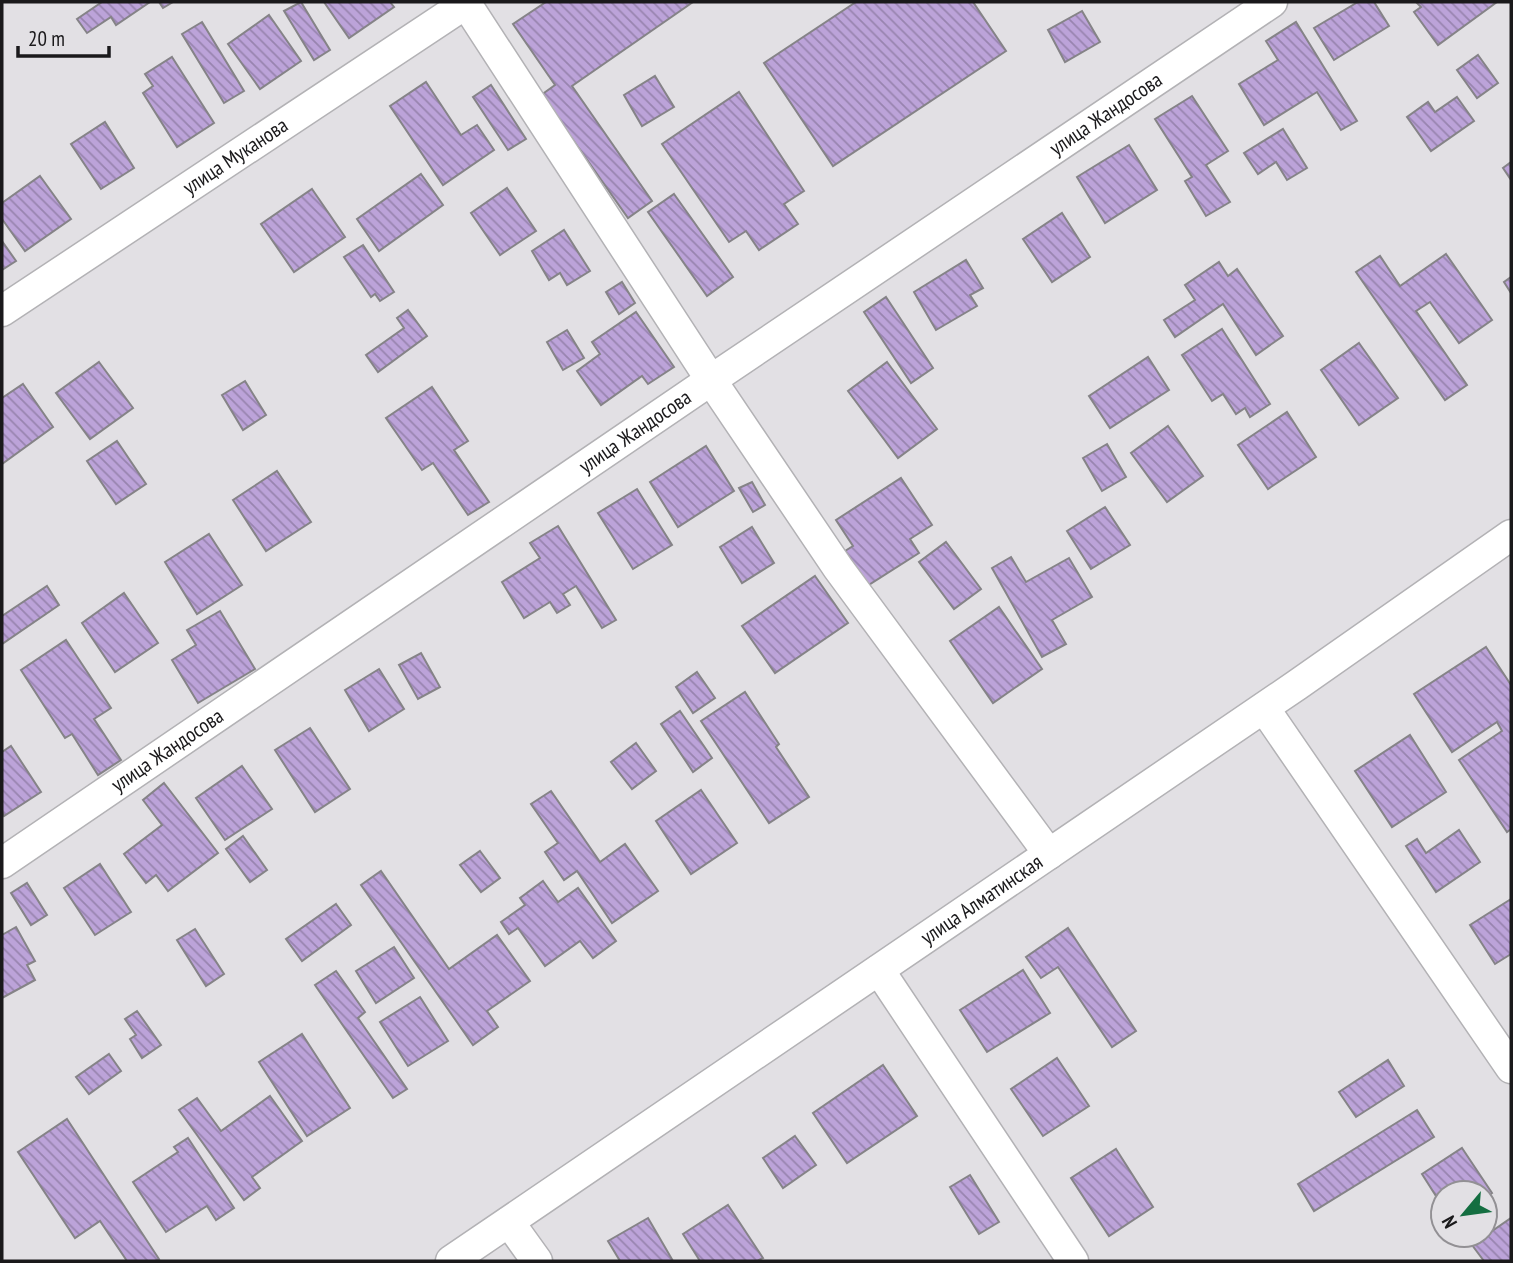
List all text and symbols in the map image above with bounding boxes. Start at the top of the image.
scale bar [18,14,108,58]
text: 20 m [28,25,65,52]
street label: улица Жандосова [1044,66,1167,161]
street label: улица Муканова [177,111,293,200]
street label: улица Жандосова [573,384,696,479]
street label: улица Жандосова [106,702,228,798]
street label: улица Алматинская [915,848,1048,950]
north arrow [1429,1179,1499,1249]
text: N [1436,1212,1462,1233]

